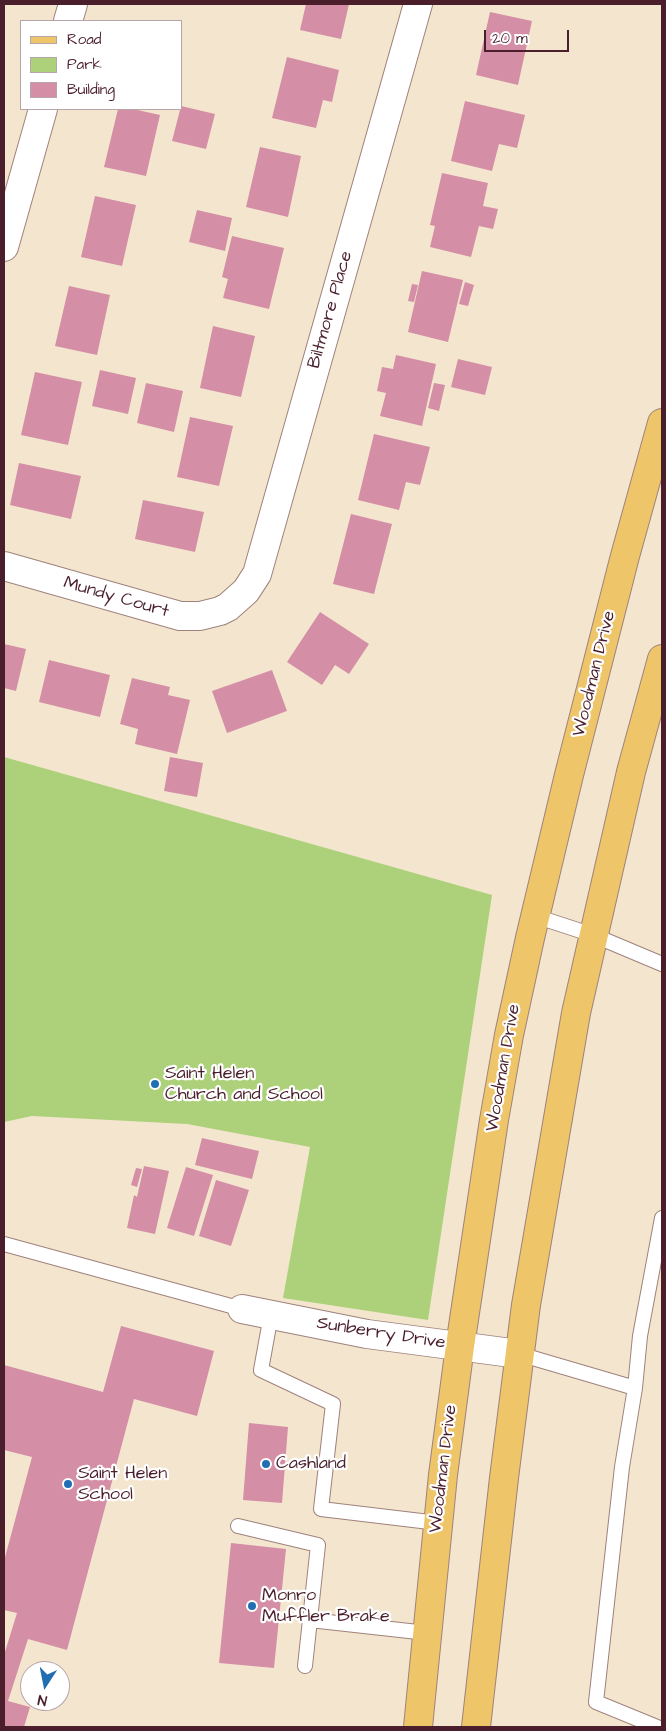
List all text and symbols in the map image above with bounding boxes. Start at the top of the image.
legend [20,20,182,110]
scale bar [486,20,571,52]
text: 20 m [492,28,528,49]
text: Road [67,29,101,50]
text: Park [67,54,102,75]
text: Building [67,79,115,100]
street label: Biltmore Place [304,249,358,371]
street label: Mundy Court [61,573,171,623]
street label: Woodman Drive [569,609,621,739]
street label: Woodman Drive [482,1003,526,1133]
place label: Saint Helen Church and School [165,1063,323,1106]
marker: Saint Helen Church and School [149,1078,161,1090]
street label: Sunberry Drive [315,1313,447,1355]
street label: Woodman Drive [425,1404,463,1534]
place label: Cashland [276,1453,346,1475]
marker: Cashland [260,1458,272,1470]
place label: Saint Helen School [78,1463,167,1506]
marker: Saint Helen School [62,1478,74,1490]
place label: Monro Muffler Brake [262,1585,390,1628]
marker: Monro Muffler Brake [246,1600,258,1612]
north arrow [20,1661,70,1711]
text: N [36,1689,49,1710]

